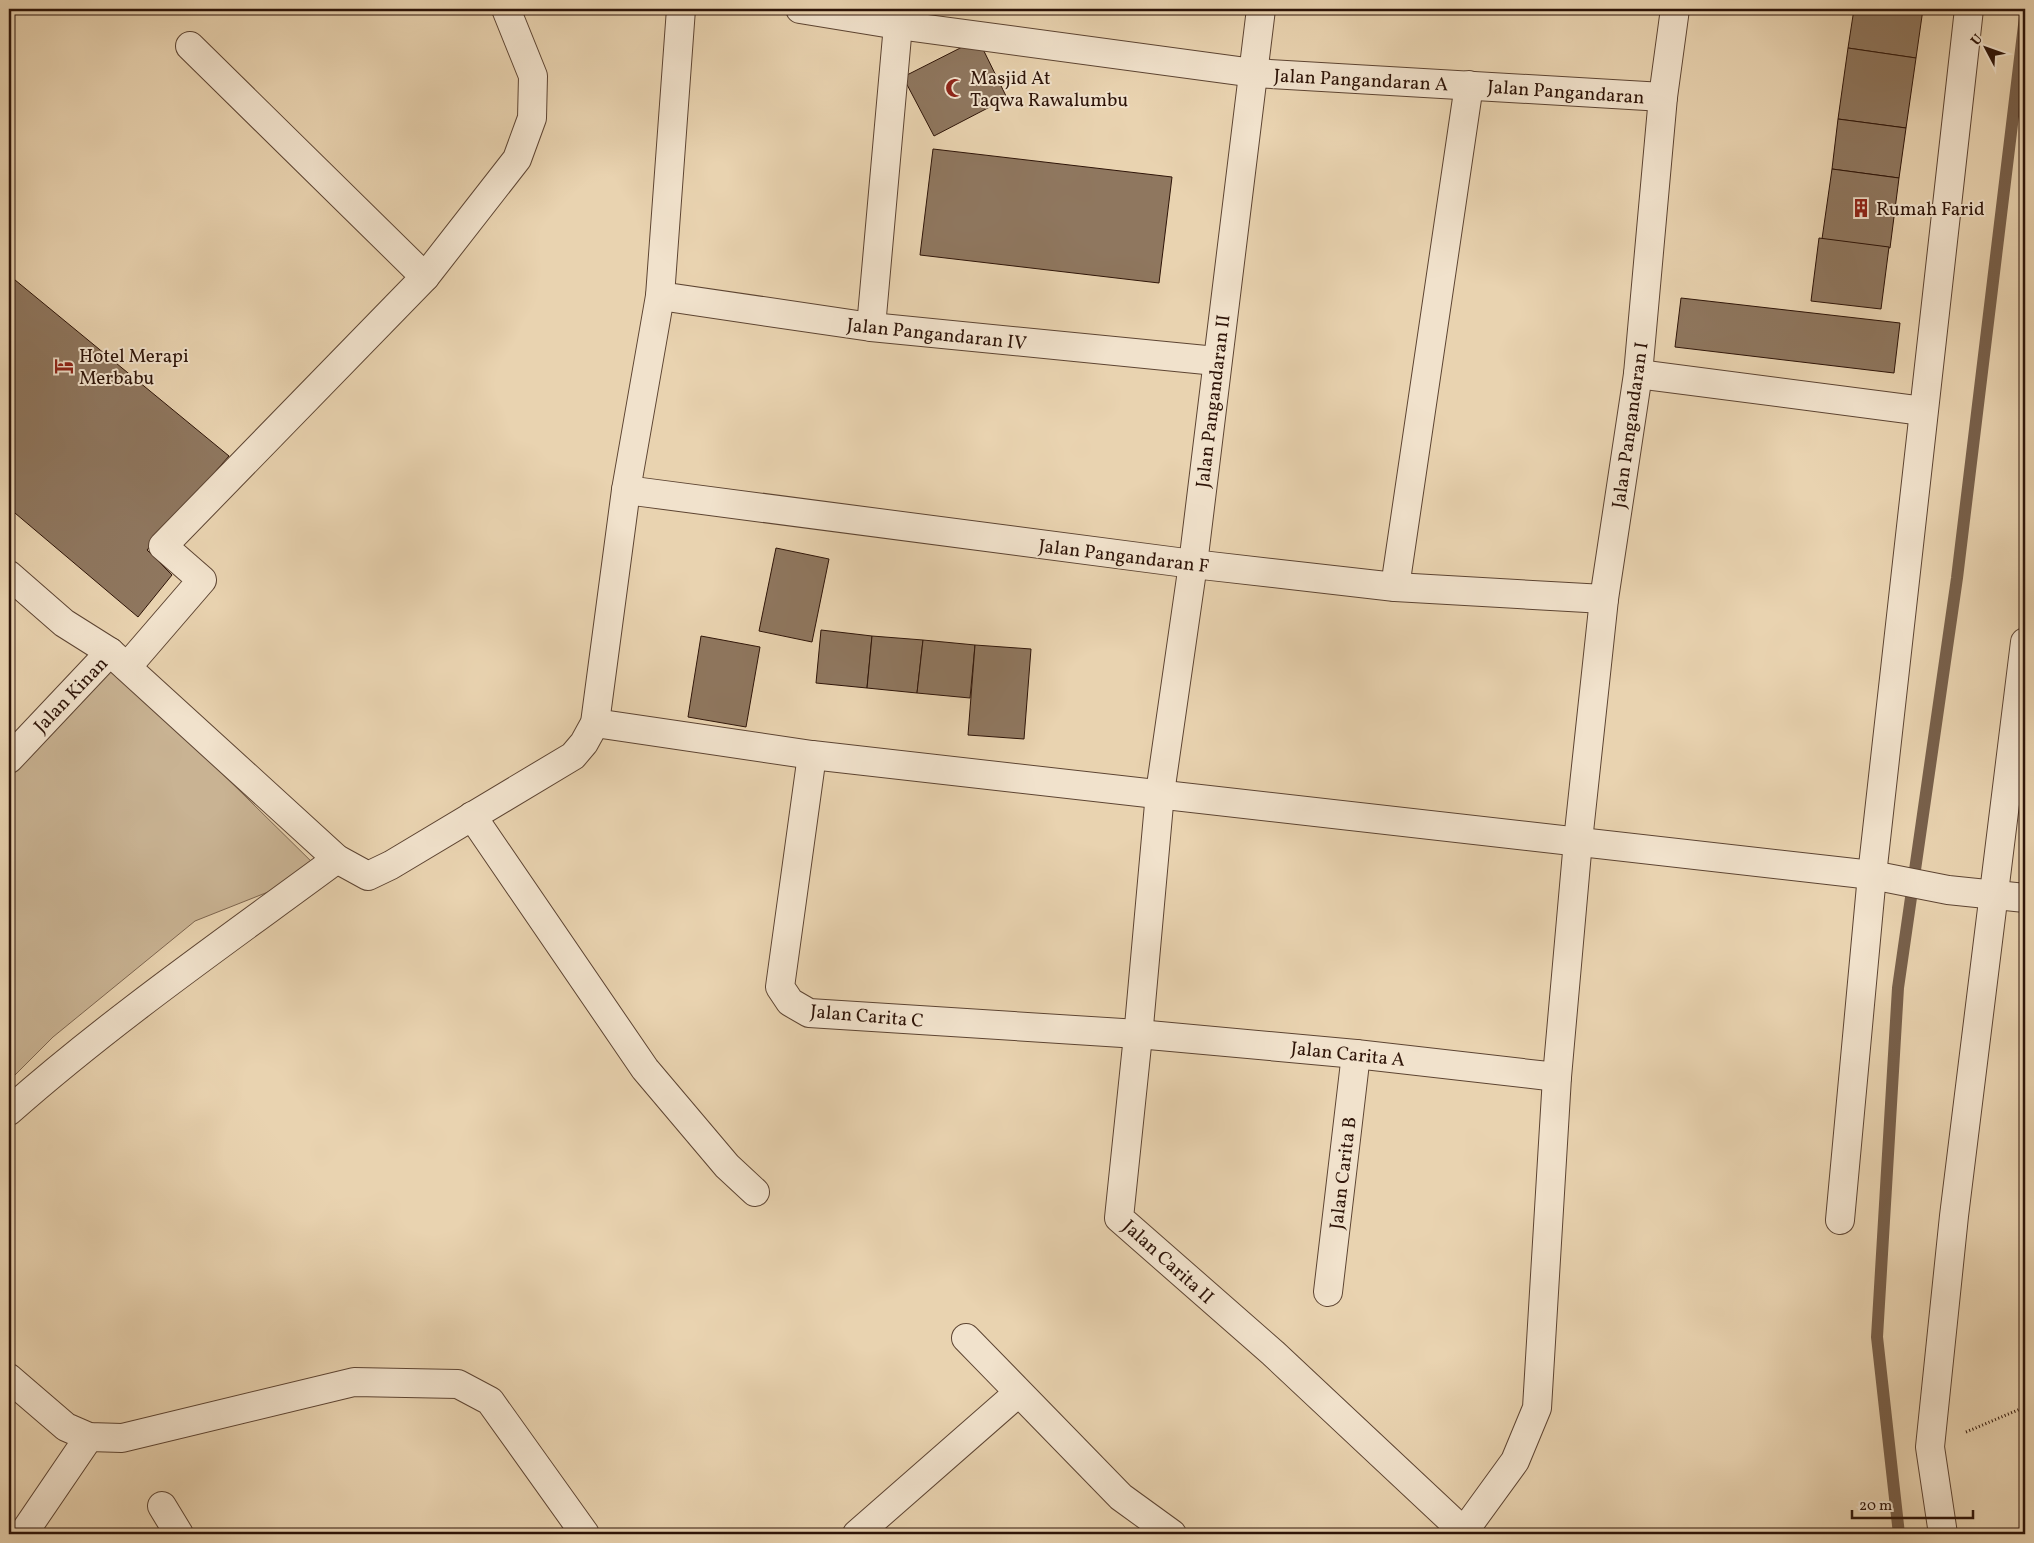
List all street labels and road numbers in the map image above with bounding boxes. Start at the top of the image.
street label: Jalan Pangandaran A [1273,63,1449,99]
street label: Jalan Pangandaran [1486,75,1645,111]
street label: Jalan Pangandaran IV [845,313,1028,357]
street label: Jalan Pangandaran II [1190,313,1238,489]
street label: Jalan Pangandaran I [1606,340,1656,510]
street label: Jalan Pangandaran F [1037,534,1211,580]
street label: Jalan Kinan [28,652,114,739]
street label: Jalan Carita C [809,999,925,1035]
street label: Jalan Carita A [1289,1036,1406,1074]
street label: Jalan Carita B [1324,1115,1364,1231]
street label: Jalan Carita II [1116,1214,1219,1311]

